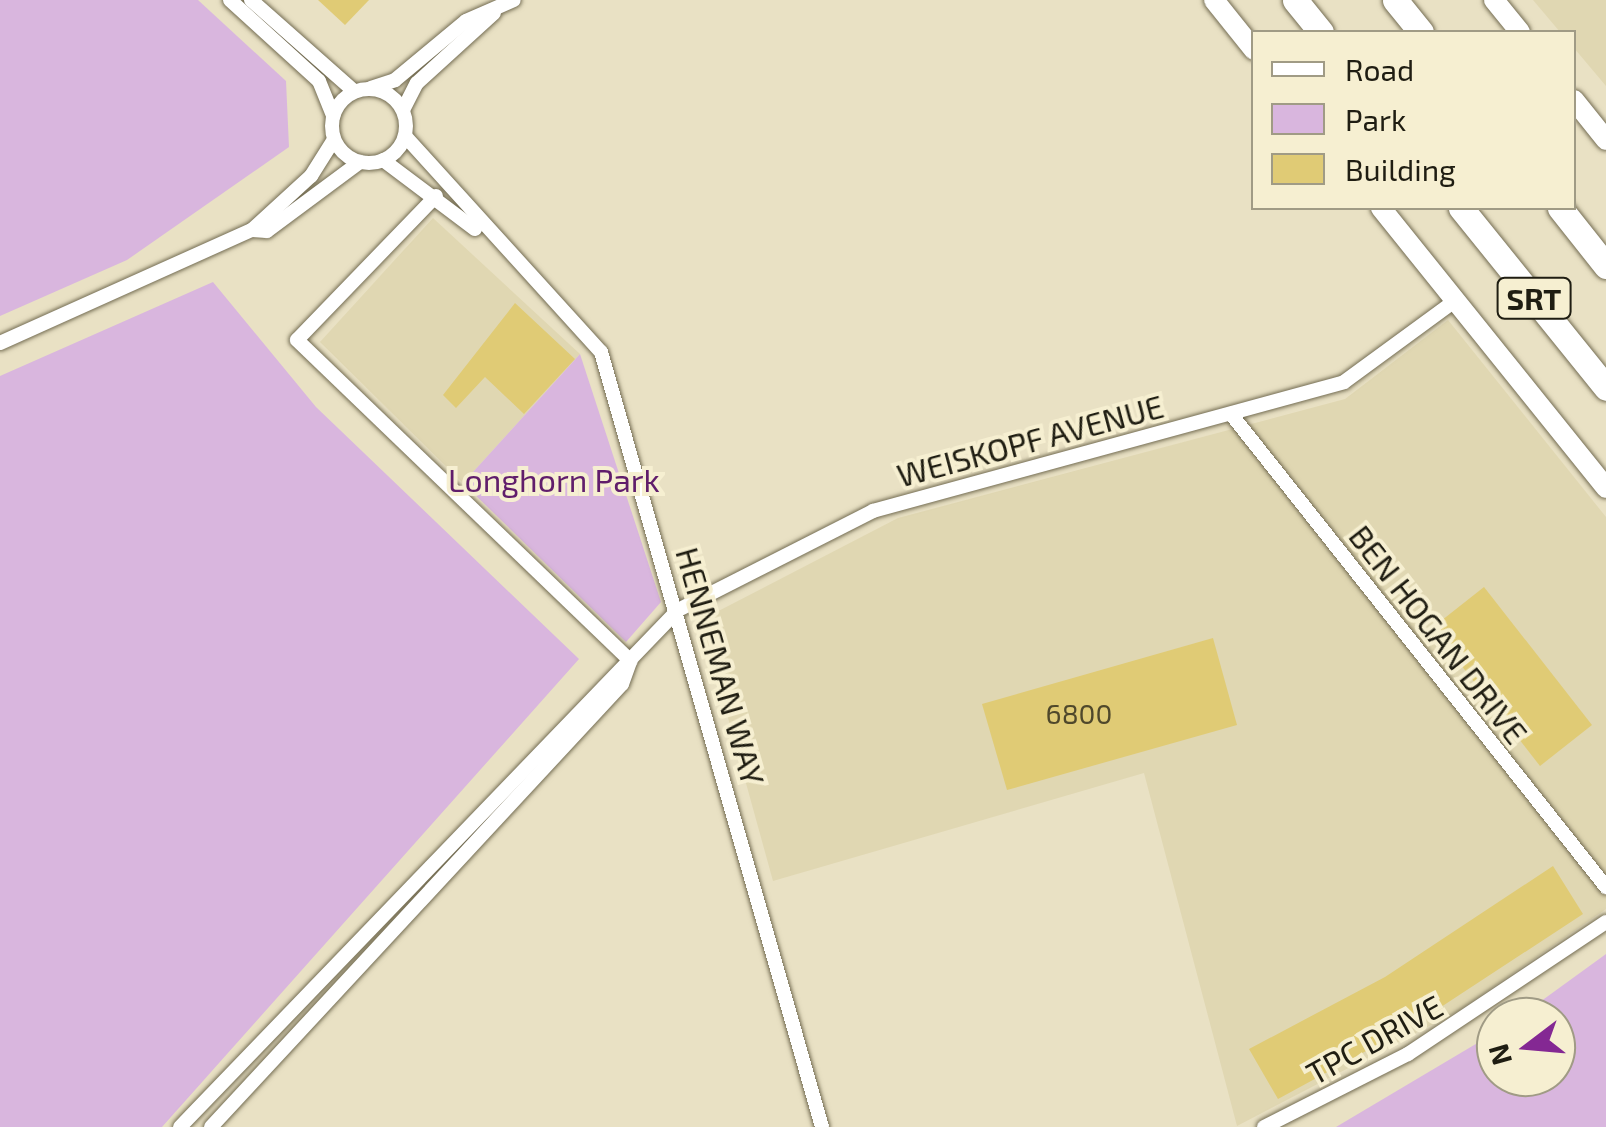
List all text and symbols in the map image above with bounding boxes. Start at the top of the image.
legend [1251,30,1576,210]
text: Road [1345,51,1414,87]
text: Park [1345,101,1406,137]
text: Building [1345,151,1456,187]
road number: SRT [1496,273,1572,323]
street label: WEISKOPF AVENUE [892,386,1168,494]
park label: Longhorn Park [448,460,660,498]
street label: BEN HOGAN DRIVE [1342,517,1536,751]
street label: HENNEMAN WAY [669,542,773,790]
house number: 6800 [1046,696,1112,730]
street label: TPC DRIVE [1299,986,1449,1092]
north arrow [1476,997,1576,1097]
text: N [1480,1040,1518,1069]

